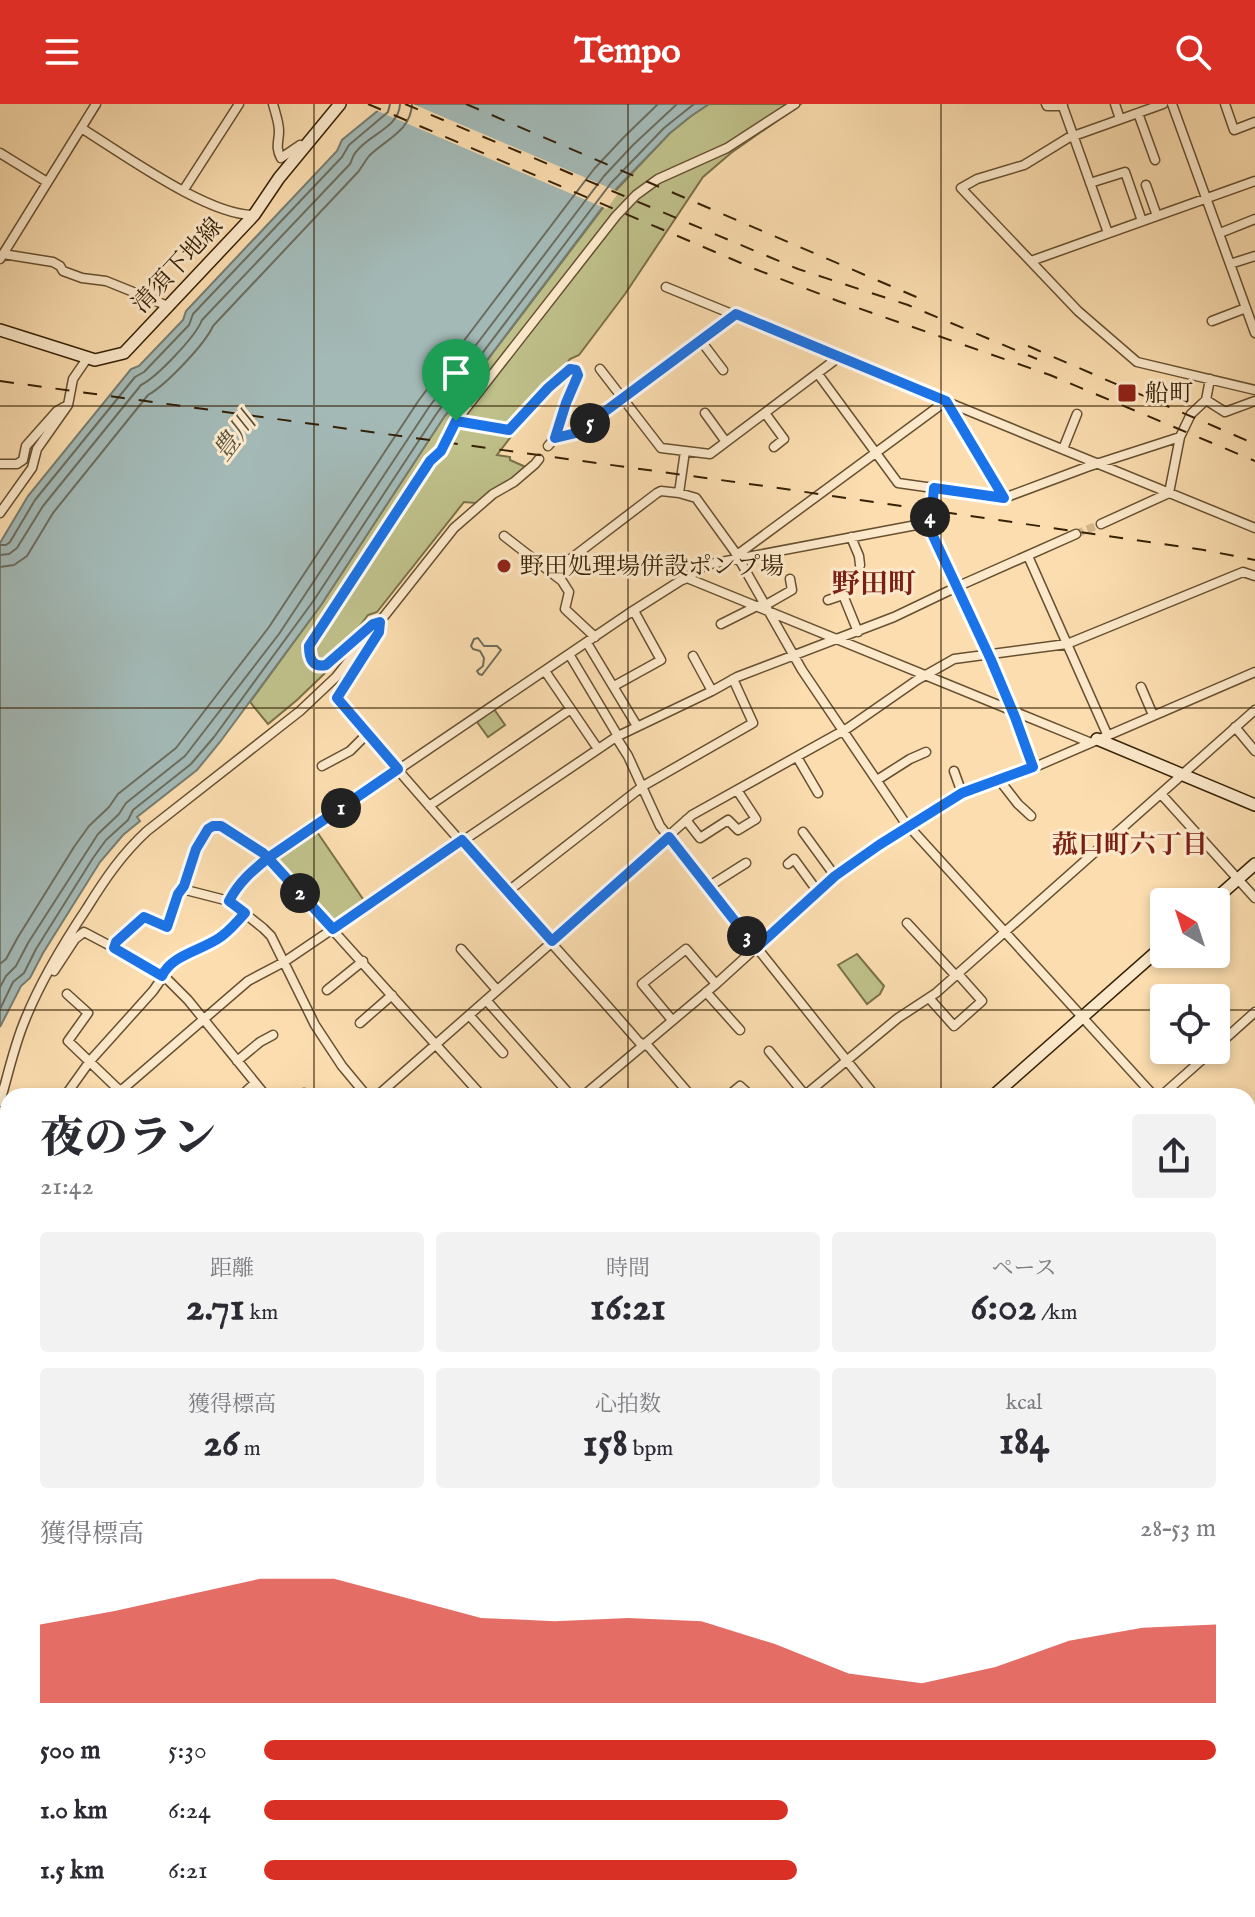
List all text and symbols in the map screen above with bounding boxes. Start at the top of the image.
text: Tempo [574,29,681,75]
icon: menu [40,30,84,74]
icon: search [1171,30,1215,74]
street label: 清須下地線 [126,212,230,320]
pin [422,339,490,421]
icon: arrive [434,351,478,395]
place label: 船町 [1145,379,1193,410]
marker: 船町 [1116,382,1138,404]
pin: 5 [570,403,610,443]
water label: 豊川 [206,404,266,468]
text: 5 [586,409,594,437]
pin: 4 [910,497,950,537]
text: 4 [925,503,935,531]
place label: 野田処理場併設ポンプ場 [520,552,784,583]
marker: 野田処理場併設ポンプ場 [495,557,513,575]
district label: 野田町 [832,568,916,603]
pin: 1 [321,788,361,828]
text: 1 [337,794,345,822]
district label: 菰口町六丁目 [1052,829,1208,862]
pin: 2 [280,873,320,913]
text: 2 [295,879,305,907]
north arrow [1150,888,1230,968]
map controls [1150,888,1230,1064]
pin: 3 [727,916,767,956]
text: 3 [743,922,751,950]
button: locate [1150,984,1230,1064]
text: 夜のラン [40,1112,216,1168]
button: share [1132,1114,1216,1198]
text: 21:42 [40,1170,94,1203]
text: 距離 [210,1255,254,1283]
text: 時間 [606,1255,650,1283]
text: ペース [992,1255,1056,1283]
text: 2.71 [186,1283,245,1334]
text: 16:21 [590,1283,666,1334]
text: 6:02 [971,1283,1036,1334]
text: km [245,1299,278,1327]
text: /km [1036,1299,1077,1327]
text: kcal [1006,1389,1042,1417]
text: 獲得標高 [188,1391,276,1419]
text: 心拍数 [595,1391,661,1419]
text: 184 [999,1417,1049,1468]
text: 26 [203,1419,239,1470]
text: 158 [583,1419,628,1470]
text: m [239,1435,261,1463]
text: bpm [628,1435,673,1463]
text: 28–53 m [1140,1512,1216,1545]
text: 獲得標高 [40,1518,144,1551]
text: 500 m [40,1734,101,1767]
text: 5:30 [168,1734,207,1767]
text: 1.0 km [40,1794,108,1827]
text: 6:24 [168,1794,211,1827]
text: 1.5 km [40,1854,104,1887]
text: 6:21 [168,1854,208,1887]

